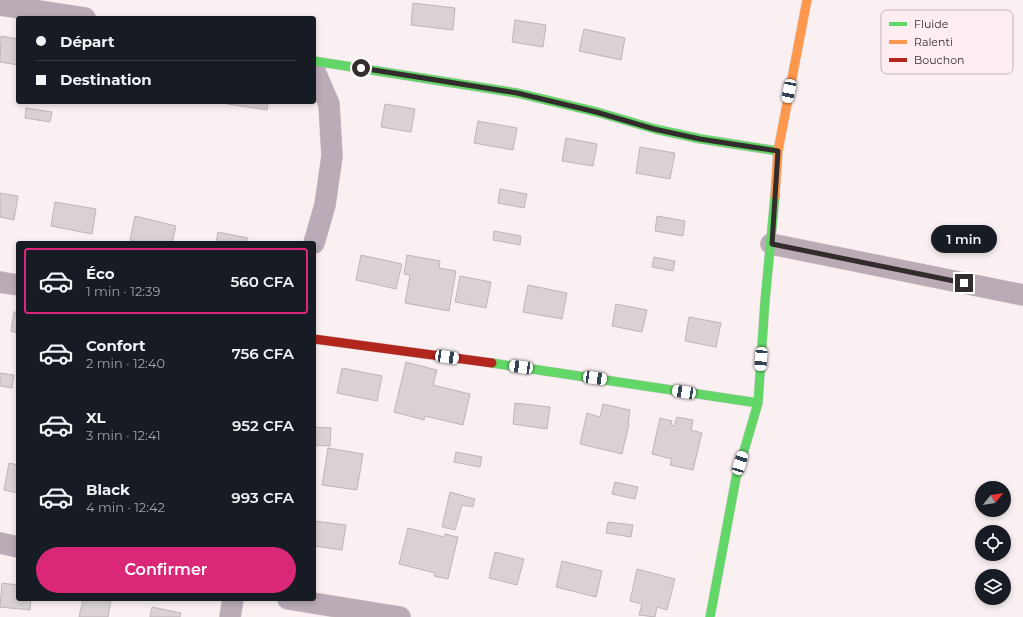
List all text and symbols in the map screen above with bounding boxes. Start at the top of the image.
legend [881,10,1013,74]
text: Fluide [914,17,949,31]
text: Départ [60,32,115,51]
text: Ralenti [914,35,953,49]
text: Bouchon [914,53,964,67]
route start [352,59,370,77]
text: Destination [60,70,152,89]
car [781,78,797,104]
callout: 1 min [931,225,997,253]
text: 1 min [947,231,981,247]
icon: car [38,263,74,299]
text: Éco [86,264,115,283]
text: 560 CFA [230,272,294,291]
route end [955,274,973,292]
text: 1 min · 12:39 [86,283,160,299]
icon: car [38,335,74,371]
text: Confort [86,336,146,355]
text: 756 CFA [232,344,294,363]
car [754,347,768,371]
car [434,349,460,365]
text: 2 min · 12:40 [86,355,165,371]
car [508,359,534,375]
car [582,370,608,386]
car [671,384,697,400]
icon: car [38,407,74,443]
text: XL [86,408,105,427]
text: 952 CFA [232,416,294,435]
text: 3 min · 12:41 [86,427,161,443]
car [731,450,749,476]
icon: car [38,479,74,515]
text: Black [86,480,130,499]
north arrow [975,481,1011,517]
map controls [975,481,1011,605]
text: 993 CFA [231,488,294,507]
text: 4 min · 12:42 [86,499,165,515]
button: locate [975,525,1011,561]
button: Confirmer [36,547,296,593]
button: layers [975,569,1011,605]

